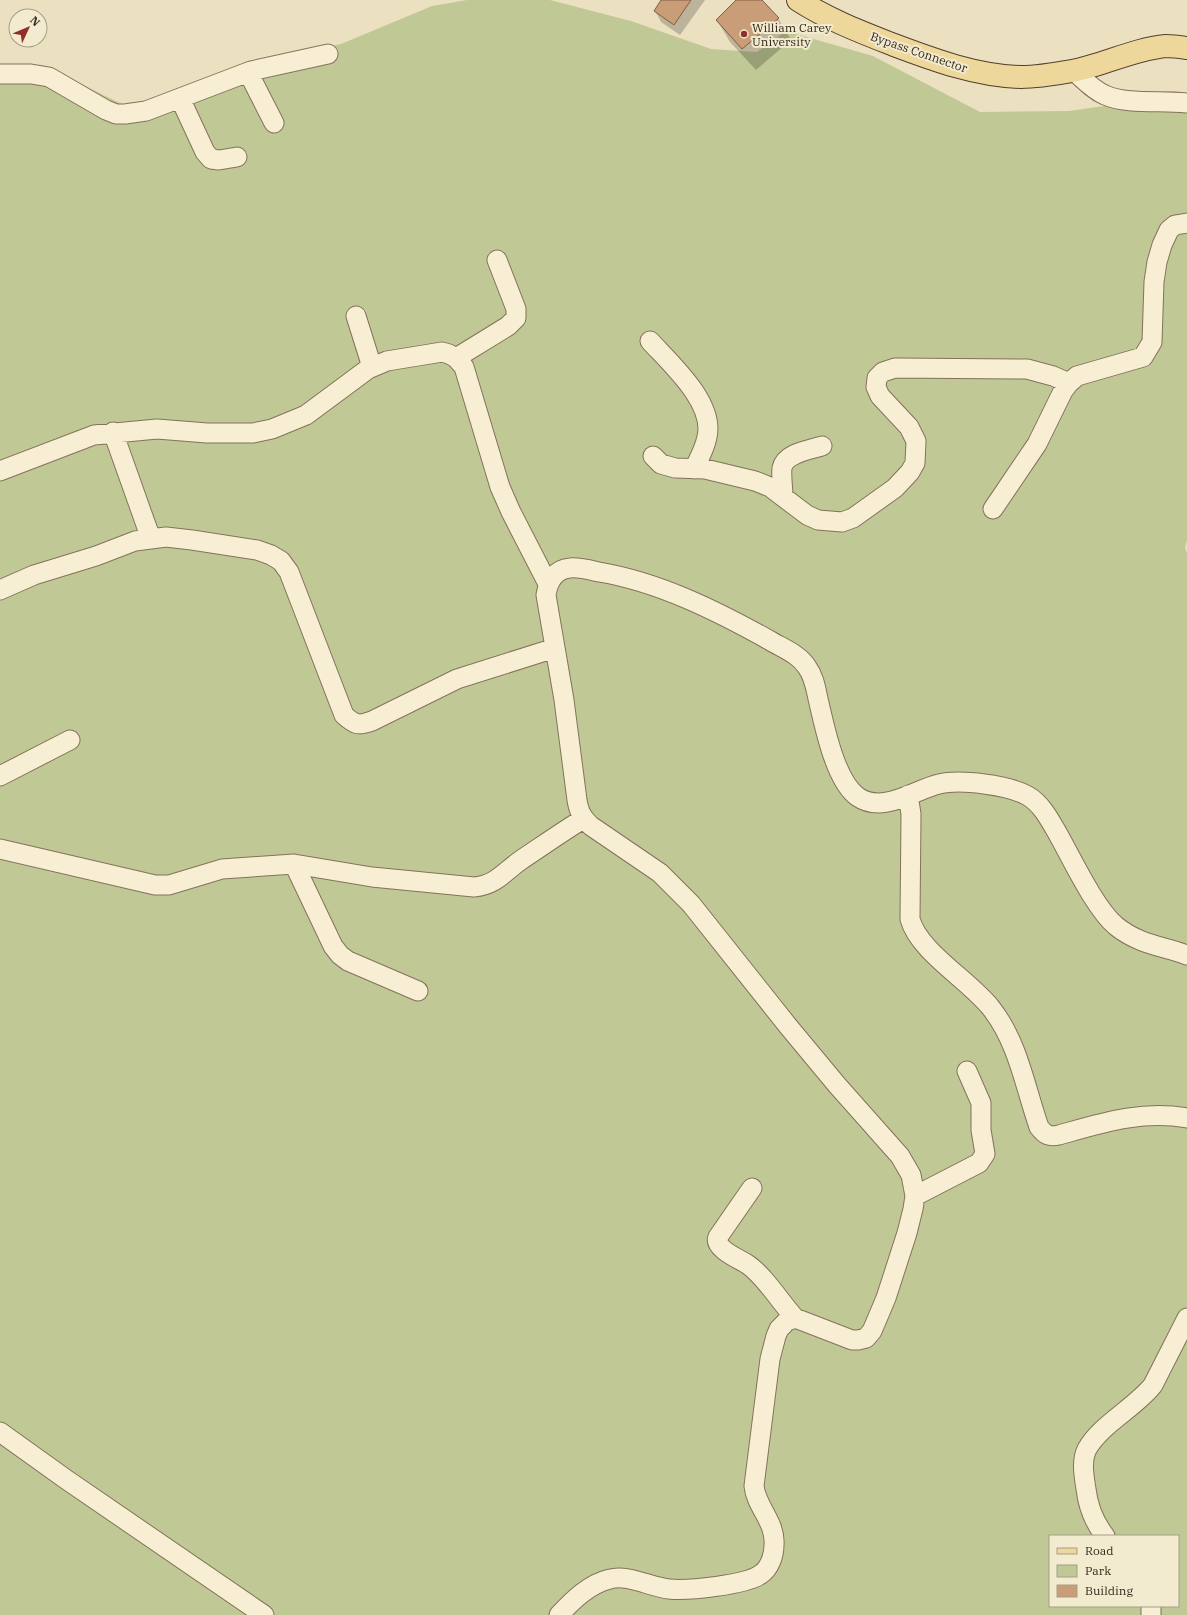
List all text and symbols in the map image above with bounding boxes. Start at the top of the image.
north arrow [8,8,48,48]
text: N [27,13,43,29]
place label: William Carey University [752,20,832,49]
street label: Bypass Connector [869,28,970,76]
marker: William Carey University [739,29,749,39]
legend [1049,1535,1179,1607]
text: Road [1085,1543,1114,1558]
text: Park [1085,1563,1111,1578]
text: Building [1085,1583,1133,1598]

